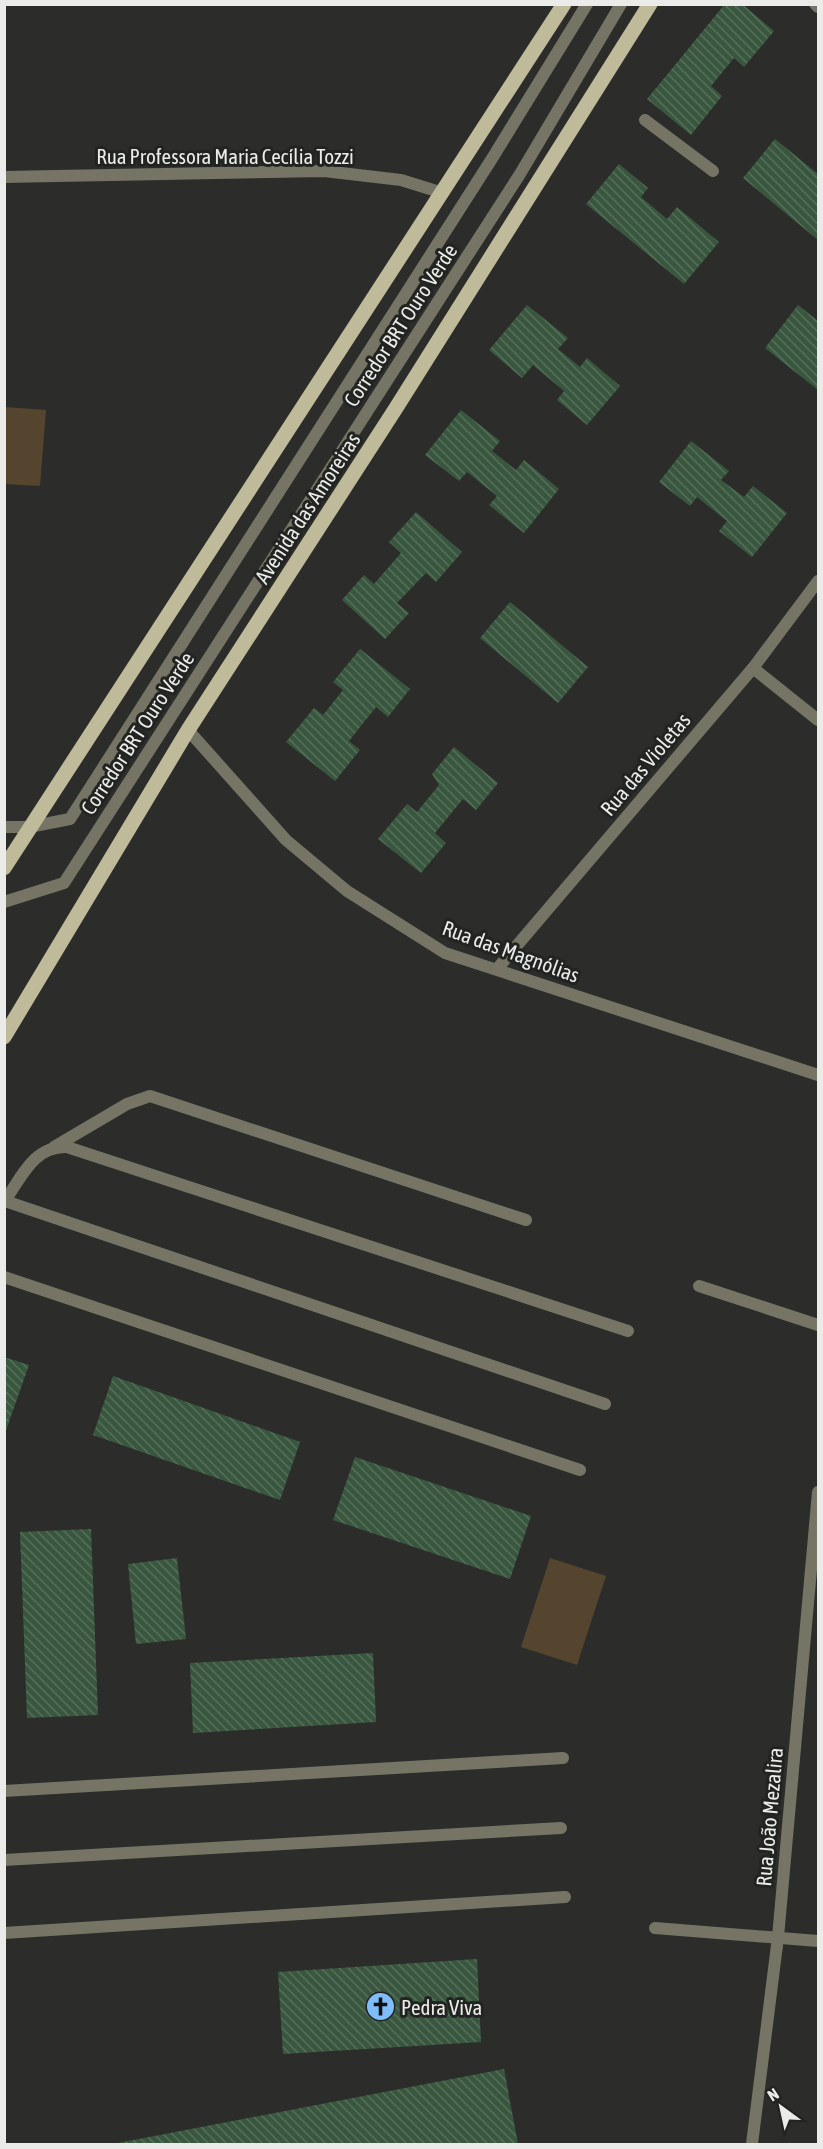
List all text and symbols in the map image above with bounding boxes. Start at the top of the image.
street label: Rua Professora Maria Cecília Tozzi [96,144,354,168]
street label: Corredor BRT Ouro Verde [339,239,461,411]
street label: Avenida das Amoreiras [249,428,365,588]
street label: Corredor BRT Ouro Verde [76,647,198,819]
street label: Rua das Violetas [595,708,695,820]
street label: Rua das Magnólias [439,915,583,987]
street label: Rua João Mezalira [751,1747,787,1887]
church icon: Pedra Viva [364,1991,396,2023]
place label: Pedra Viva [401,1995,482,2019]
north arrow [751,2077,811,2137]
text: N [764,2084,782,2105]

